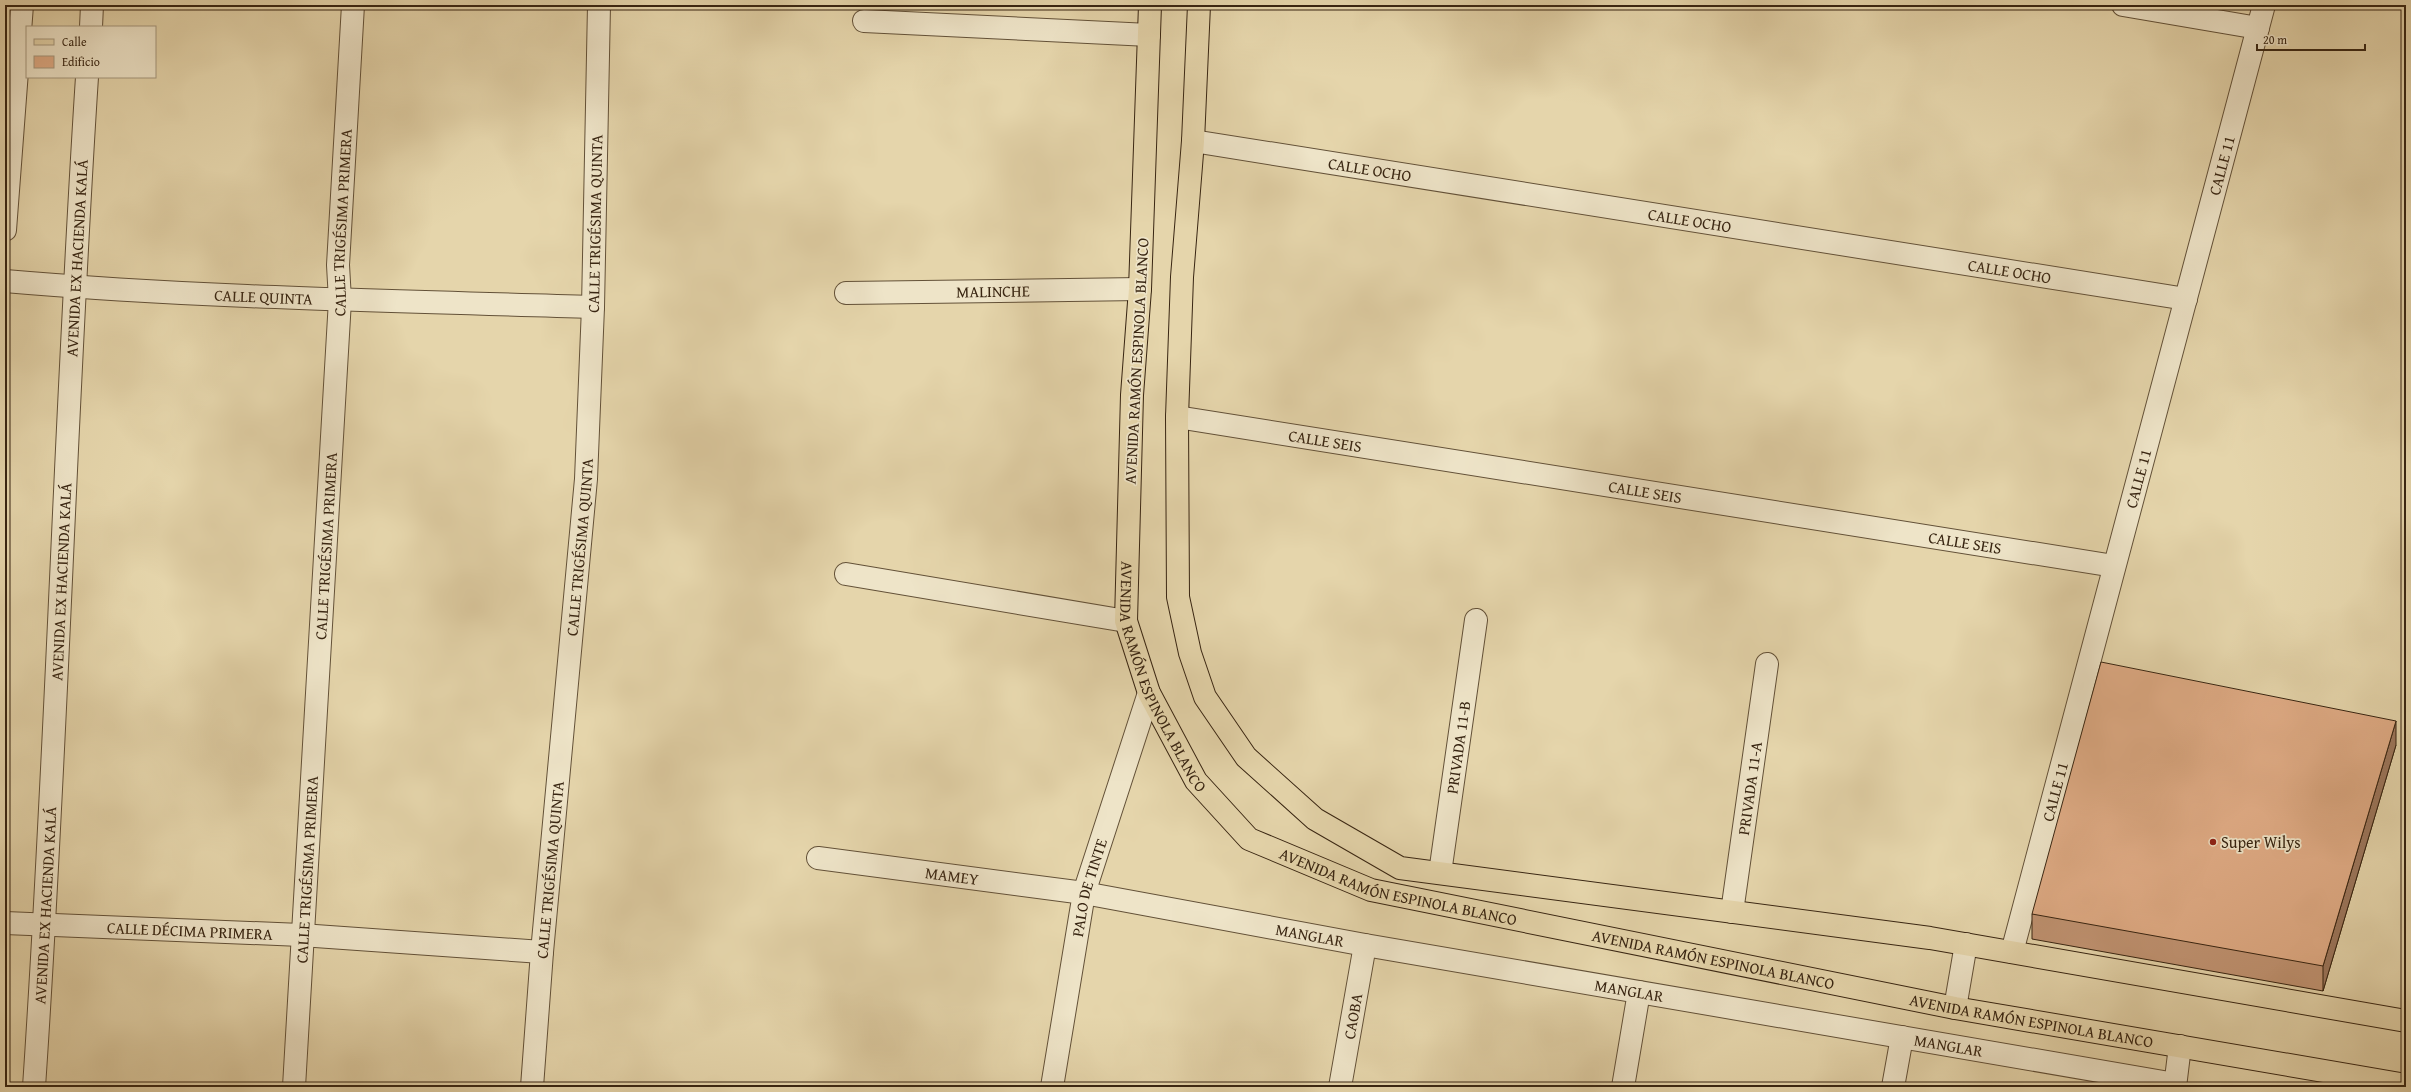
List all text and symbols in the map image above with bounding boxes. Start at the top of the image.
legend [26,26,156,78]
scale bar [2257,26,2365,52]
text: 20 m [2263,31,2287,48]
text: Calle [62,33,87,50]
text: Edificio [62,53,100,70]
street label: CALLE TRIGÉSIMA PRIMERA [326,128,358,317]
street label: CALLE 11 [2202,133,2241,198]
street label: CALLE TRIGÉSIMA QUINTA [581,134,608,313]
street label: CALLE OCHO [1326,151,1413,188]
street label: AVENIDA EX HACIENDA KALÁ [59,158,94,358]
street label: CALLE OCHO [1646,202,1733,239]
street label: AVENIDA RAMÓN ESPINOLA BLANCO [1118,237,1154,485]
street label: CALLE OCHO [1966,253,2053,289]
street label: MALINCHE [956,279,1030,303]
street label: CALLE QUINTA [214,283,313,311]
street label: CALLE SEIS [1287,423,1364,458]
street label: CALLE 11 [2119,446,2157,511]
street label: CALLE TRIGÉSIMA PRIMERA [308,451,343,640]
street label: CALLE TRIGÉSIMA QUINTA [559,458,599,637]
street label: CALLE SEIS [1607,474,1684,509]
street label: AVENIDA EX HACIENDA KALÁ [44,482,77,681]
street label: CALLE SEIS [1927,525,2004,560]
street label: AVENIDA RAMÓN ESPINOLA BLANCO [1114,561,1213,798]
street label: PRIVADA 11-B [1439,699,1476,795]
street label: PRIVADA 11-A [1731,739,1768,837]
street label: CALLE 11 [2035,759,2074,824]
street label: CALLE TRIGÉSIMA PRIMERA [289,775,324,964]
street label: CALLE TRIGÉSIMA QUINTA [530,780,570,959]
street label: AVENIDA EX HACIENDA KALÁ [27,806,62,1005]
place label: Super Wilys [2221,830,2301,854]
street label: PALO DE TINTE [1065,835,1113,939]
marker: Super Wilys [2208,837,2218,847]
street label: AVENIDA RAMÓN ESPINOLA BLANCO [1276,841,1519,931]
street label: MAMEY [924,860,980,891]
street label: CALLE DÉCIMA PRIMERA [107,915,273,946]
street label: MANGLAR [1274,917,1347,953]
street label: AVENIDA RAMÓN ESPINOLA BLANCO [1590,923,1837,995]
street label: MANGLAR [1593,973,1666,1008]
street label: AVENIDA RAMÓN ESPINOLA BLANCO [1908,987,2155,1054]
street label: CAOBA [1337,991,1368,1041]
street label: MANGLAR [1912,1027,1985,1063]

